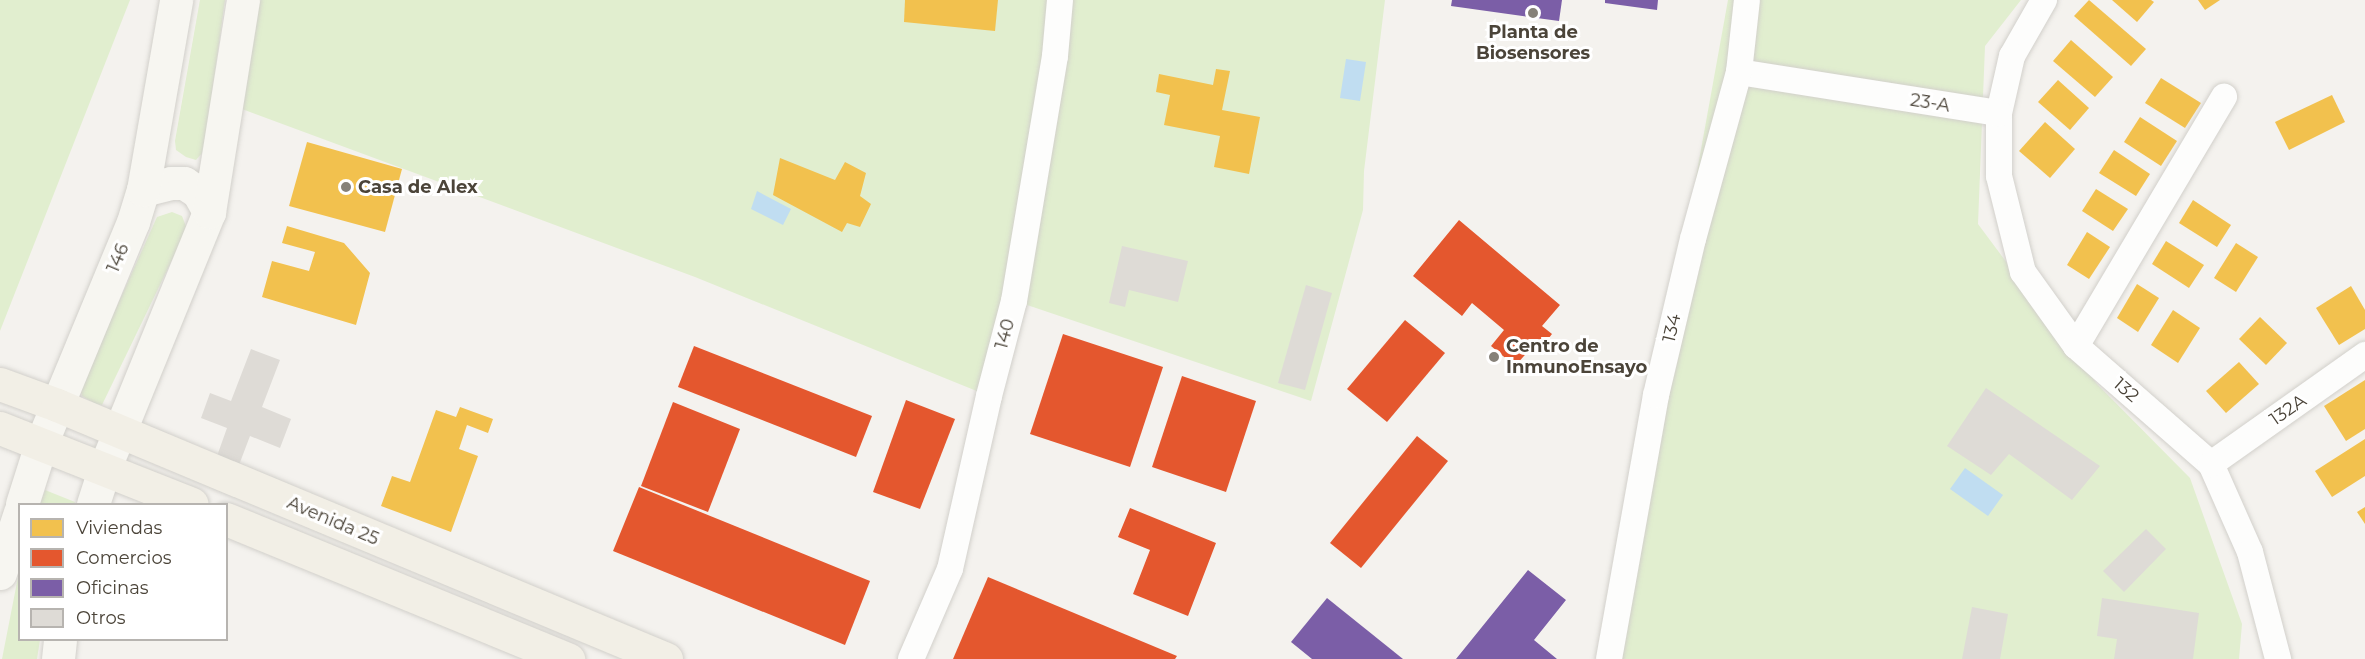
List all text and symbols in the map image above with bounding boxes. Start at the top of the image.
marker: Planta de Biosensores [1526,6,1540,20]
place label: Planta de Biosensores [1476,22,1590,64]
street label: 23-A [1909,89,1951,117]
place label: Casa de Alex [358,176,478,198]
marker: Casa de Alex [339,180,353,194]
street label: 146 [102,240,134,276]
street label: 134 [1658,312,1686,344]
street label: 140 [991,317,1019,351]
place label: Centro de InmunoEnsayo [1506,336,1647,378]
marker: Centro de InmunoEnsayo [1487,350,1501,364]
street label: 132 [2109,373,2143,407]
street label: 132A [2266,390,2310,430]
street label: Avenida 25 [284,492,382,550]
legend [18,503,228,641]
text: Viviendas [76,517,162,539]
text: Comercios [76,547,172,569]
text: Oficinas [76,577,149,599]
text: Otros [76,607,126,629]

